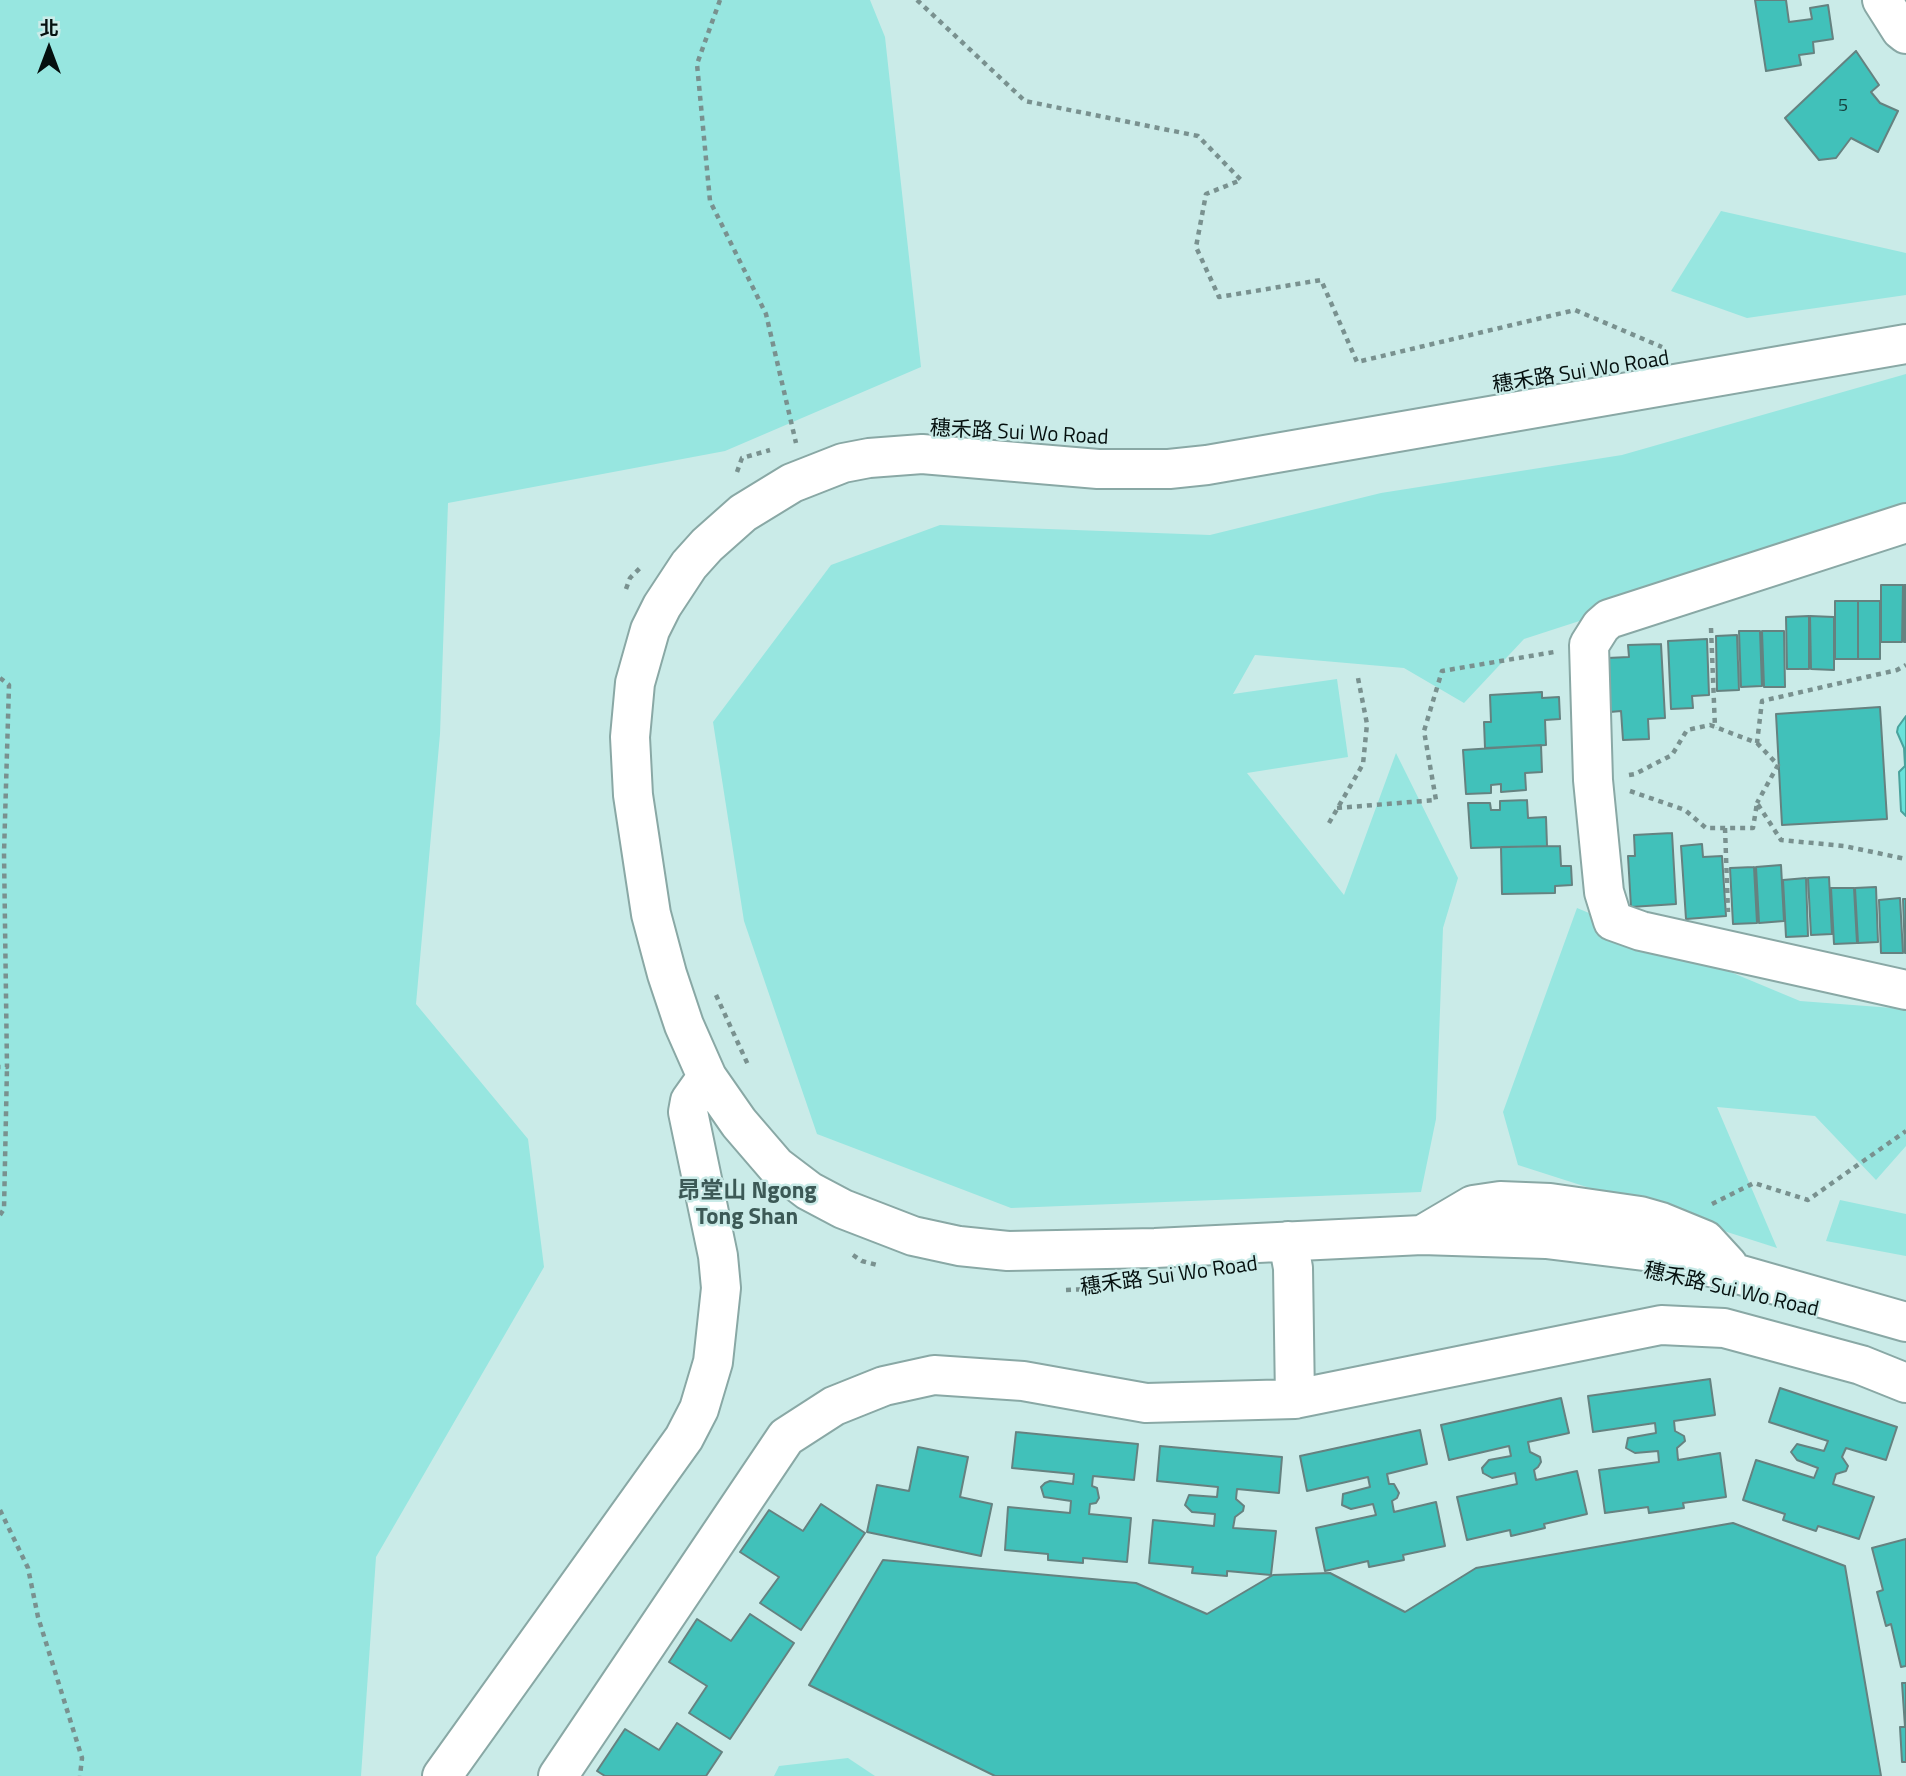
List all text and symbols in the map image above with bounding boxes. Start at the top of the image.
text: 北 [39,13,59,42]
north arrow [14,14,84,84]
house number: 5 [1838,96,1848,118]
street label: 穗禾路 Sui Wo Road [1491,347,1671,399]
street label: 穗禾路 Sui Wo Road [929,417,1109,451]
district label: 昂堂山 Ngong Tong Shan [677,1178,817,1232]
street label: 穗禾路 Sui Wo Road [1079,1252,1259,1302]
street label: 穗禾路 Sui Wo Road [1641,1259,1821,1323]

